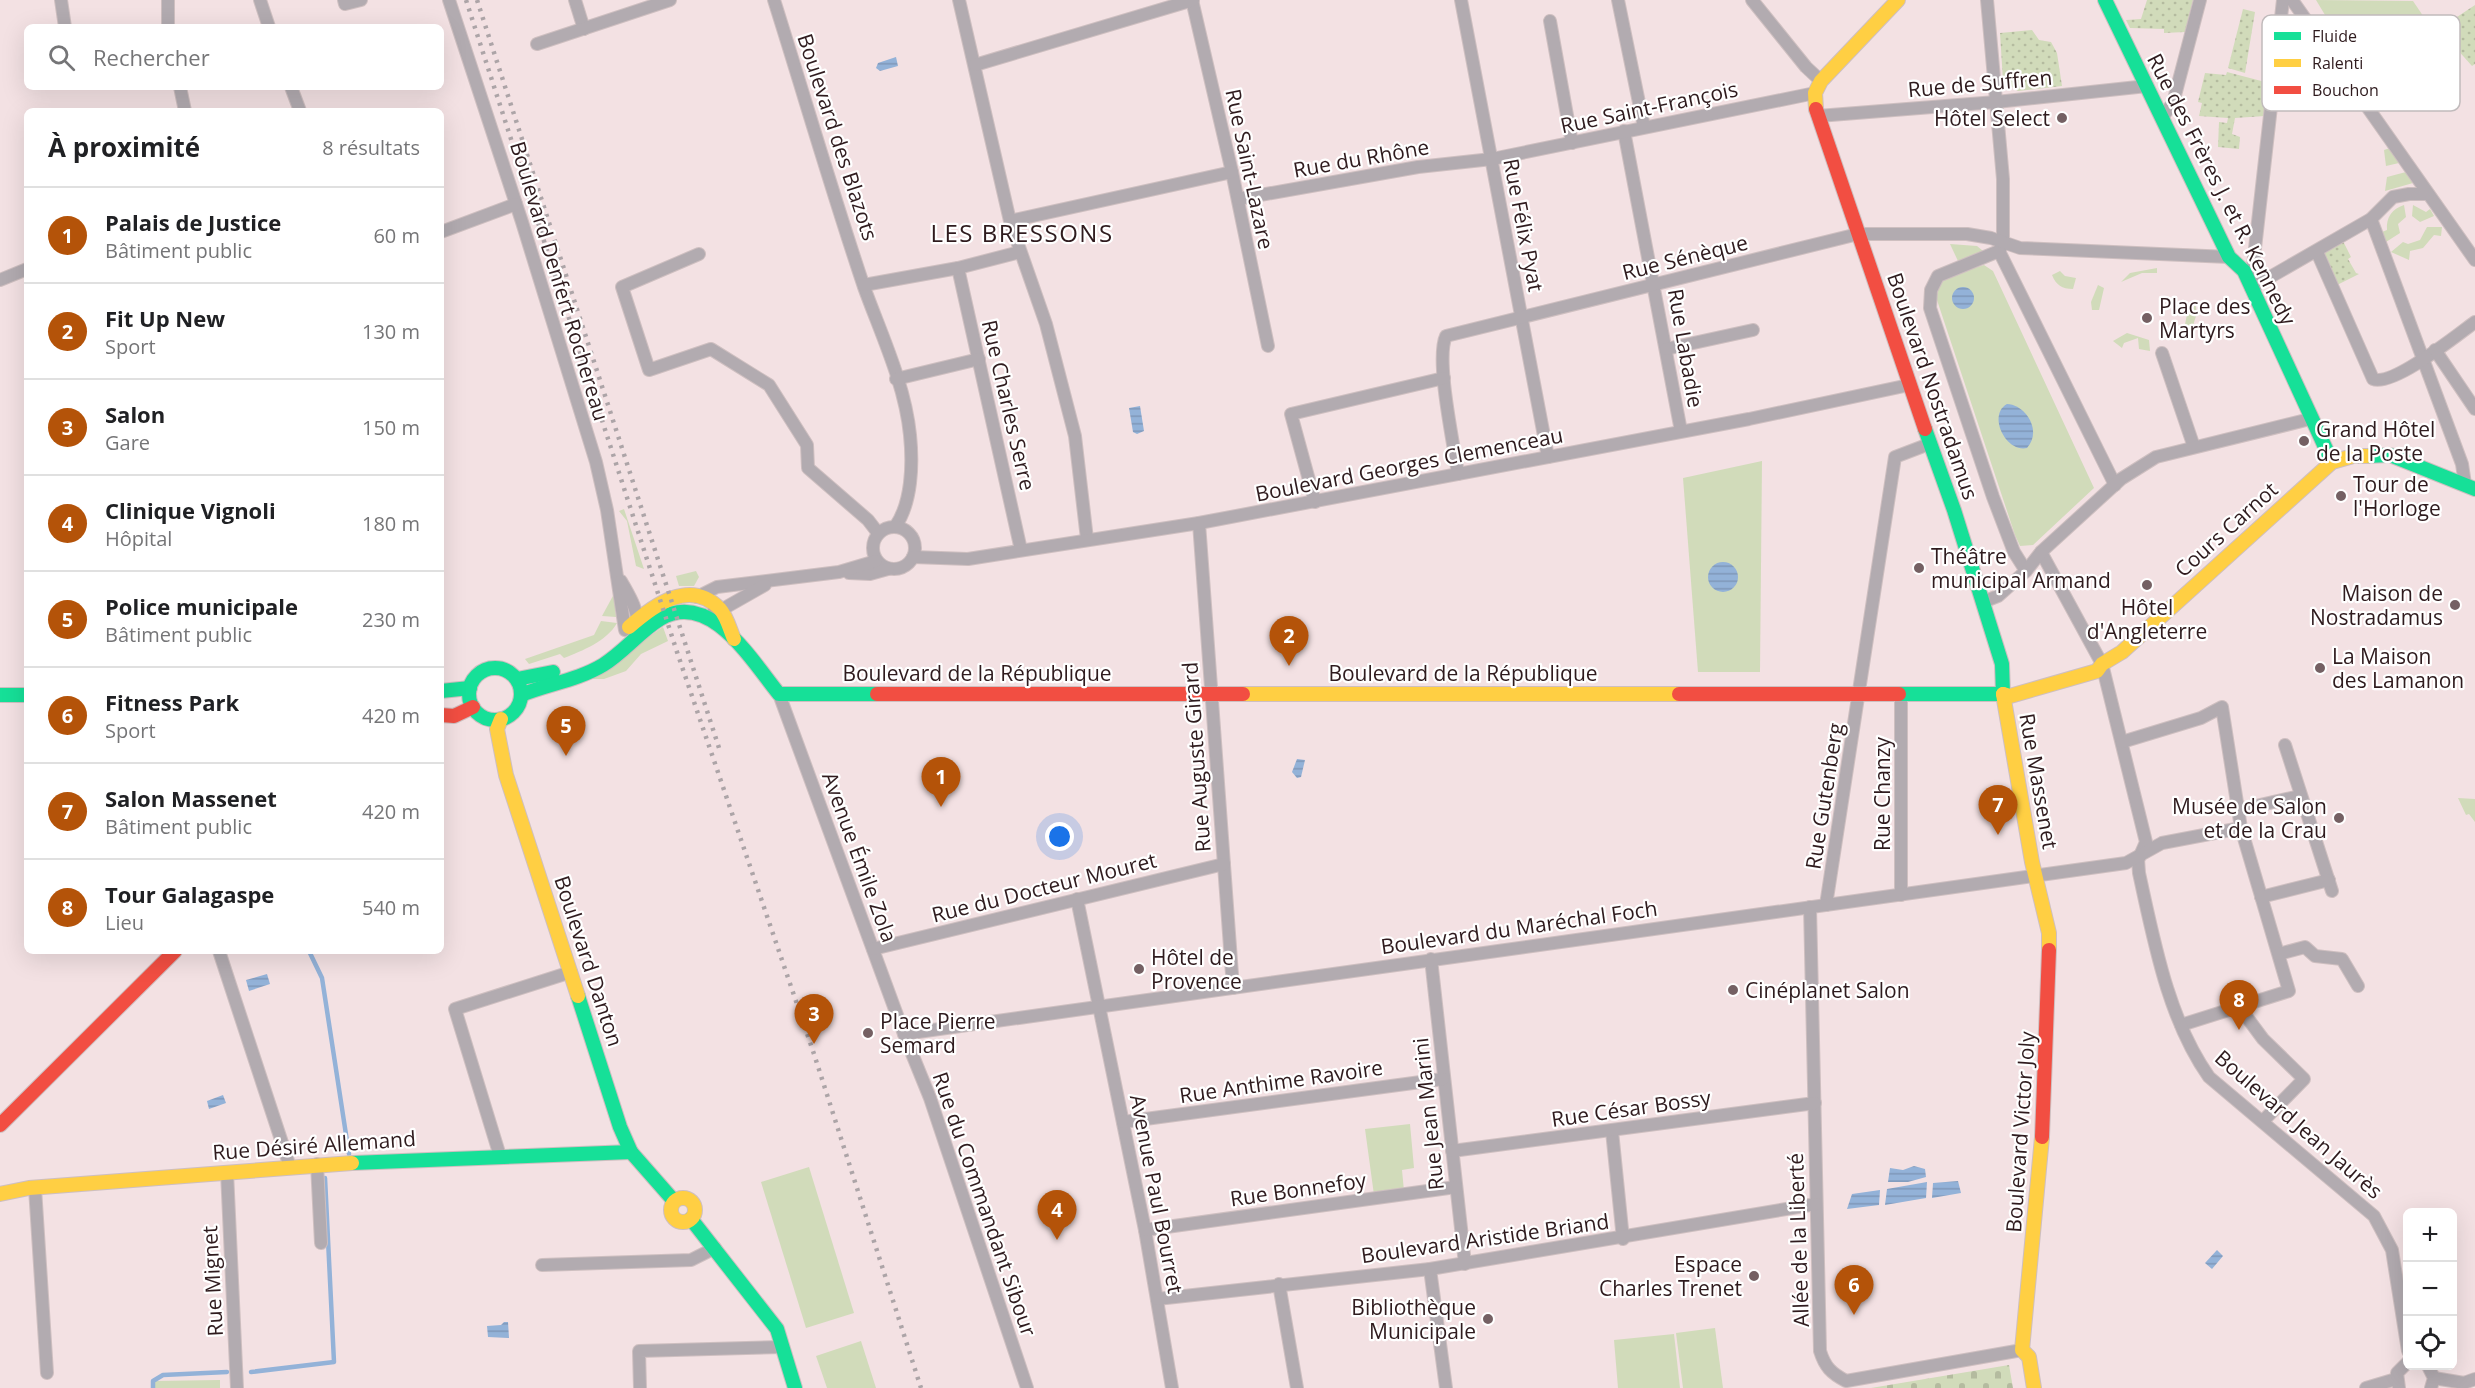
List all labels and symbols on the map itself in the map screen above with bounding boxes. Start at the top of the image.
legend [2262,15,2460,111]
text: Fluide [2312,25,2357,47]
street label: Boulevard des Blazots [791,30,885,244]
street label: Rue des Frères J. et R. Kennedy [2141,49,2303,330]
text: Ralenti [2312,52,2363,74]
street label: Rue de Suffren [1907,63,2053,103]
street label: Rue Saint-François [1558,75,1740,139]
text: Bouchon [2312,79,2379,101]
street label: Rue Saint-Lazare [1219,86,1281,252]
place label: Hôtel Select [1934,104,2050,132]
marker: Hôtel Select [2055,111,2069,125]
street label: Rue du Rhône [1291,132,1431,184]
street label: Boulevard Denfert Rochereau [504,138,616,424]
street label: Rue Félix Pyat [1497,156,1551,294]
district label: LES BRESSONS [930,216,1114,249]
street label: Rue Sénèque [1619,228,1751,286]
street label: Boulevard Nostradamus [1881,269,1985,503]
street label: Rue Labadie [1662,286,1710,410]
place label: Place des Martyrs [2159,292,2251,344]
marker: Place des Martyrs [2140,311,2154,325]
street label: Rue Charles Serre [976,317,1042,493]
place label: Grand Hôtel de la Poste [2316,415,2435,467]
street label: Boulevard Georges Clemenceau [1253,420,1565,508]
marker: Grand Hôtel de la Poste [2297,434,2311,448]
place label: Tour de l'Horloge [2353,470,2441,522]
street label: Cours Carnot [2169,475,2283,583]
marker: Tour de l'Horloge [2334,489,2348,503]
place label: Théâtre municipal Armand [1931,542,2111,594]
marker: Théâtre municipal Armand [1912,561,1926,575]
marker: Hôtel d'Angleterre [2140,578,2154,592]
place label: Maison de Nostradamus [2310,579,2443,631]
place label: Hôtel d'Angleterre [2087,593,2207,645]
marker: Maison de Nostradamus [2448,598,2462,612]
pin: 2 [1270,616,1308,666]
place label: La Maison des Lamanon [2332,642,2464,694]
street label: Boulevard de la République [842,659,1112,687]
street label: Boulevard de la République [1328,659,1598,687]
street label: Rue Auguste Girard [1175,661,1217,853]
marker: La Maison des Lamanon [2313,661,2327,675]
pin: 5 [546,706,586,756]
street label: Rue Massenet [2013,711,2065,851]
street label: Rue Gutenberg [1799,721,1849,871]
street label: Rue Chanzy [1868,736,1896,851]
pin: 1 [922,758,960,807]
street label: Avenue Émile Zola [816,768,904,946]
pin: 7 [1978,786,2018,835]
place label: Musée de Salon et de la Crau [2172,792,2327,844]
marker: Musée de Salon et de la Crau [2332,811,2346,825]
your location [1045,822,1074,851]
street label: Rue du Docteur Mouret [929,846,1159,928]
street label: Boulevard Danton [548,872,630,1050]
street label: Boulevard du Maréchal Foch [1379,894,1659,960]
place label: Hôtel de Provence [1151,943,1242,995]
marker: Hôtel de Provence [1132,962,1146,976]
place label: Cinéplanet Salon [1745,976,1910,1004]
pin: 8 [2220,980,2258,1030]
marker: Cinéplanet Salon [1726,983,1740,997]
pin: 3 [794,994,834,1044]
place label: Place Pierre Semard [880,1007,996,1059]
marker: Place Pierre Semard [861,1026,875,1040]
street label: Boulevard Victor Joly [1999,1030,2041,1233]
street label: Rue Jean Marini [1406,1036,1450,1192]
street label: Boulevard Jean Jaurès [2209,1043,2389,1205]
street label: Rue Anthime Ravoire [1178,1053,1384,1109]
street label: Rue du Commandant Sibour [927,1068,1044,1340]
street label: Rue César Bossy [1550,1083,1713,1133]
street label: Avenue Paul Bourret [1124,1092,1190,1296]
street label: Rue Désiré Allemand [211,1124,417,1166]
street label: Allée de la Liberté [1781,1152,1815,1328]
street label: Rue Bonnefoy [1228,1166,1368,1212]
pin: 4 [1038,1190,1076,1240]
street label: Boulevard Aristide Briand [1359,1207,1611,1269]
street label: Rue Mignet [195,1225,229,1337]
place label: Espace Charles Trenet [1599,1250,1742,1302]
pin: 6 [1834,1266,1874,1315]
marker: Espace Charles Trenet [1747,1269,1761,1283]
place label: Bibliothèque Municipale [1351,1293,1476,1345]
marker: Bibliothèque Municipale [1481,1312,1495,1326]

